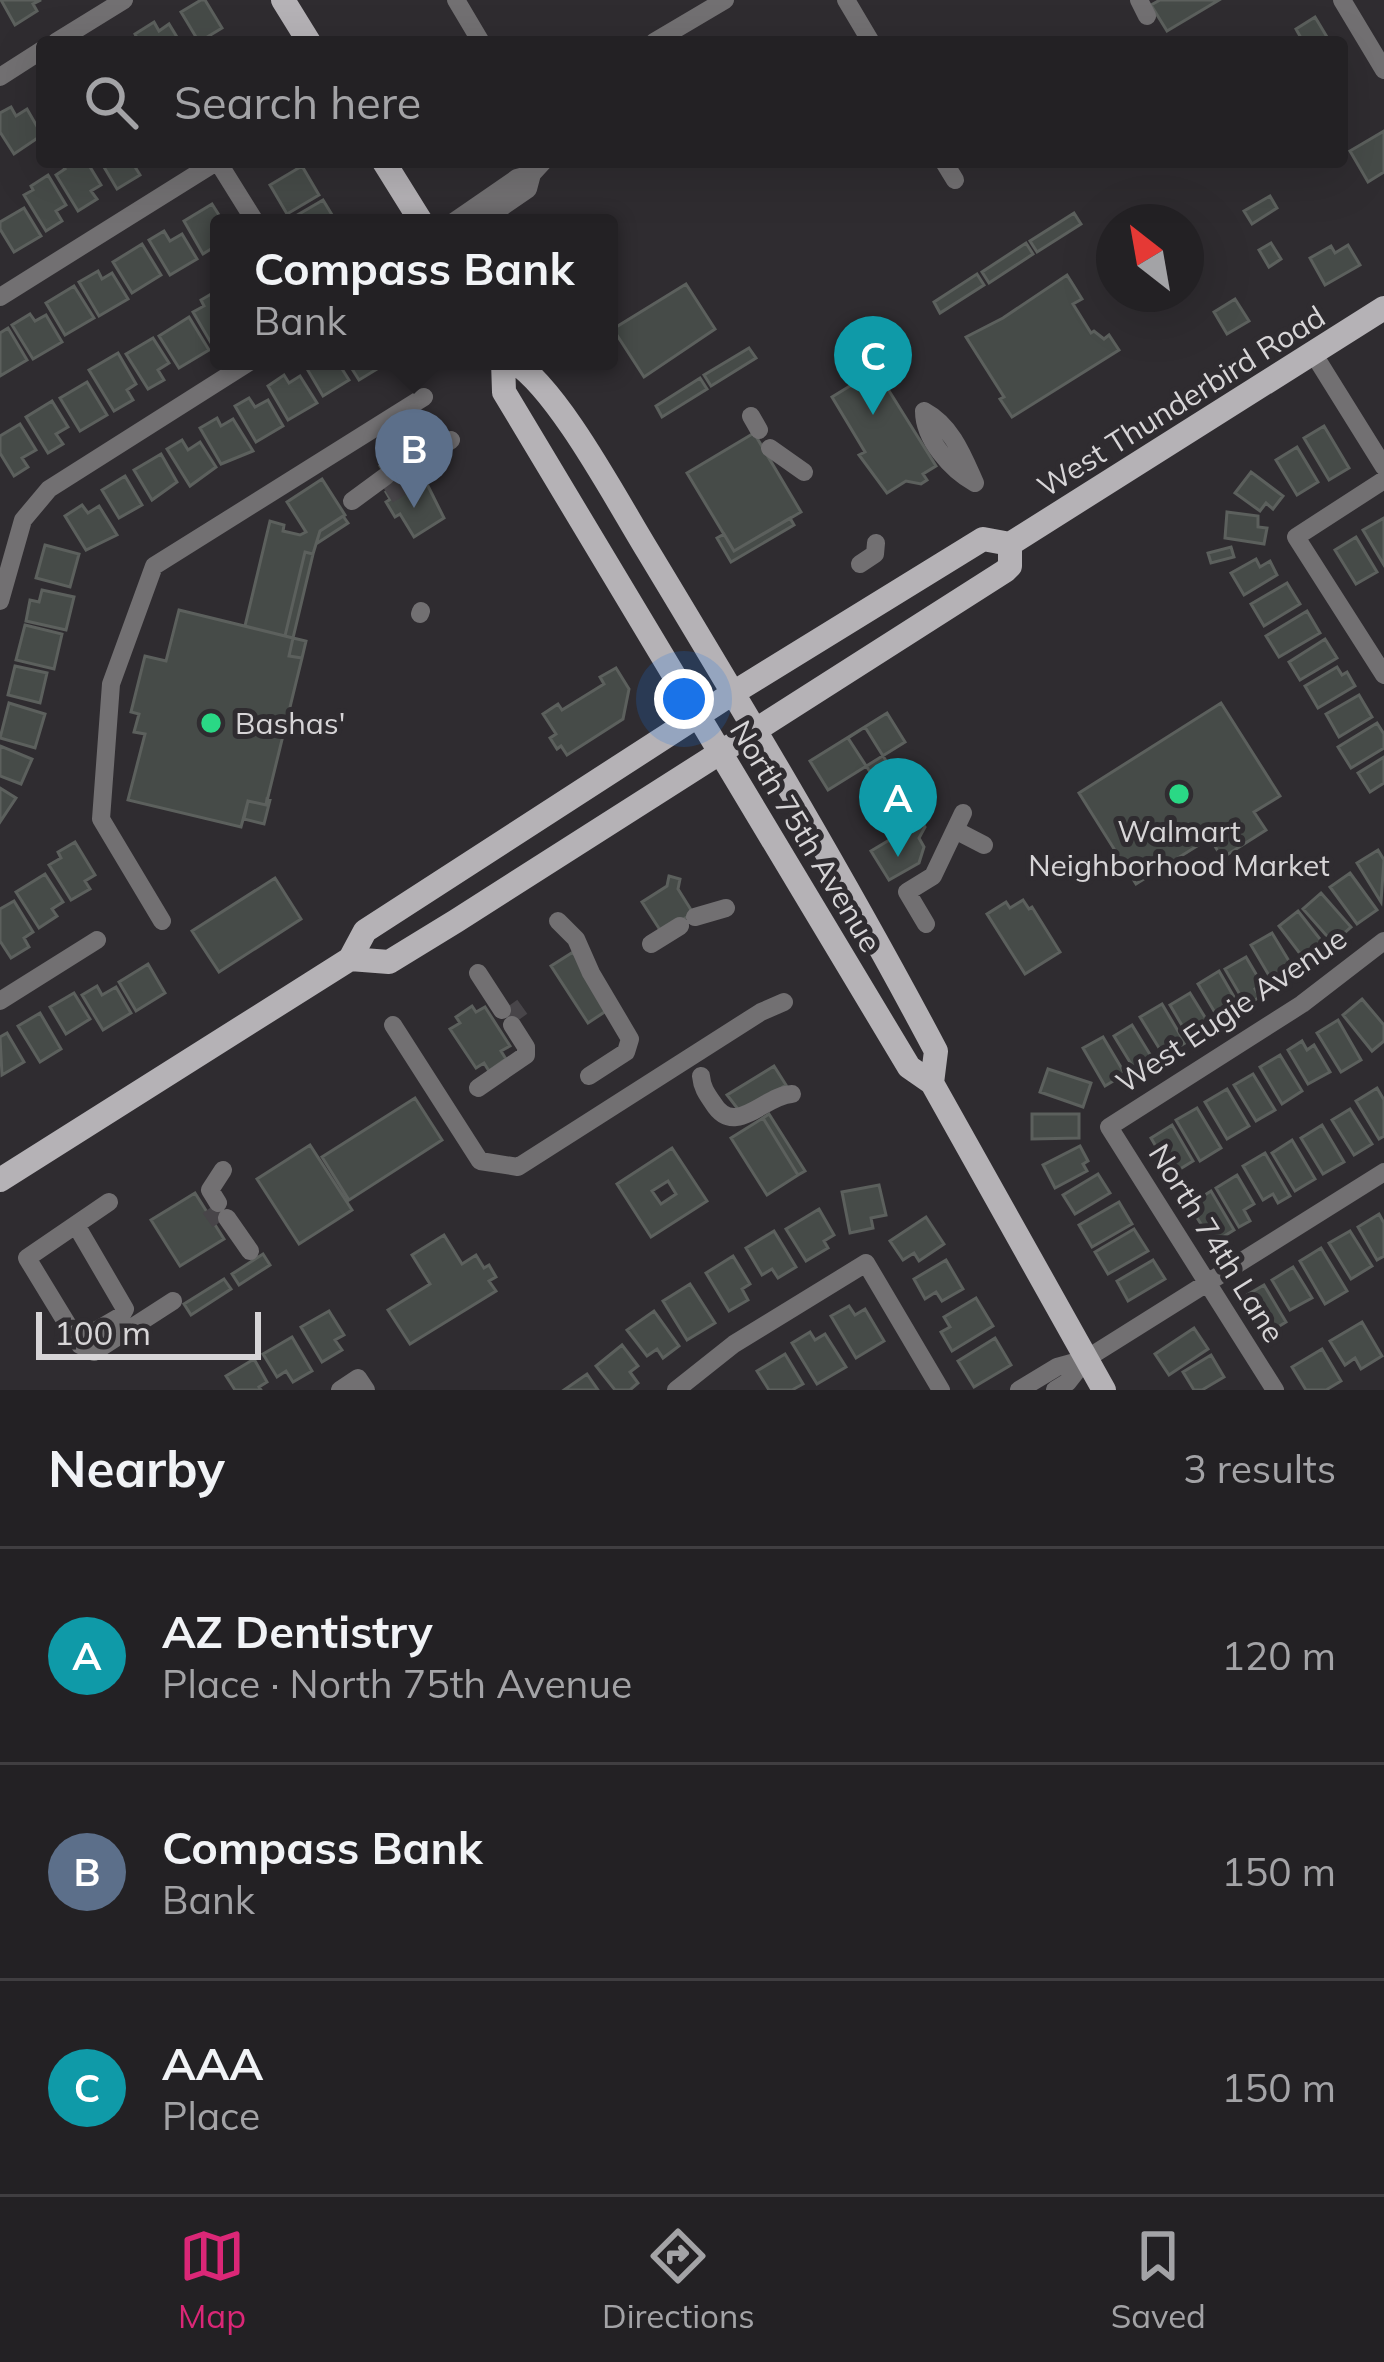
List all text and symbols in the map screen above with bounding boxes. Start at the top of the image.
search box [36,36,1348,168]
icon: search [78,69,144,135]
text: Search here [174,74,421,130]
north arrow [1096,204,1204,312]
popup [210,214,618,370]
text: Compass Bank [254,240,574,296]
text: Bank [254,296,347,345]
street label: West Thunderbird Road [1030,297,1332,505]
pin: C [834,316,912,415]
pin: B [375,409,453,508]
your location [654,669,714,729]
place label: Bashas' [235,704,345,742]
marker: Bashas' [198,710,224,736]
street label: North 75th Avenue [722,713,890,959]
pin: A [859,758,937,857]
marker: Walmart Neighborhood Market [1166,781,1192,807]
place label: Walmart Neighborhood Market [1028,812,1330,884]
street label: West Eugie Avenue [1109,919,1353,1101]
street label: North 74th Lane [1141,1137,1293,1349]
scale bar [36,1306,261,1359]
text: 100 m [54,1312,151,1353]
text: Nearby [48,1436,225,1500]
text: 3 results [1183,1444,1336,1493]
text: AZ Dentistry [162,1603,433,1659]
text: A [72,1631,102,1680]
text: 120 m [1221,1631,1336,1680]
text: Place · North 75th Avenue [162,1659,632,1708]
text: Compass Bank [162,1819,483,1875]
text: B [74,1847,100,1896]
text: 150 m [1221,1847,1336,1896]
text: Bank [162,1875,255,1924]
text: AAA [162,2035,263,2091]
text: C [74,2063,100,2112]
text: 150 m [1221,2063,1336,2112]
text: Place [162,2091,260,2140]
tab: Map [178,2223,246,2336]
tab: Directions [602,2223,755,2336]
tab: Saved [1111,2223,1206,2336]

